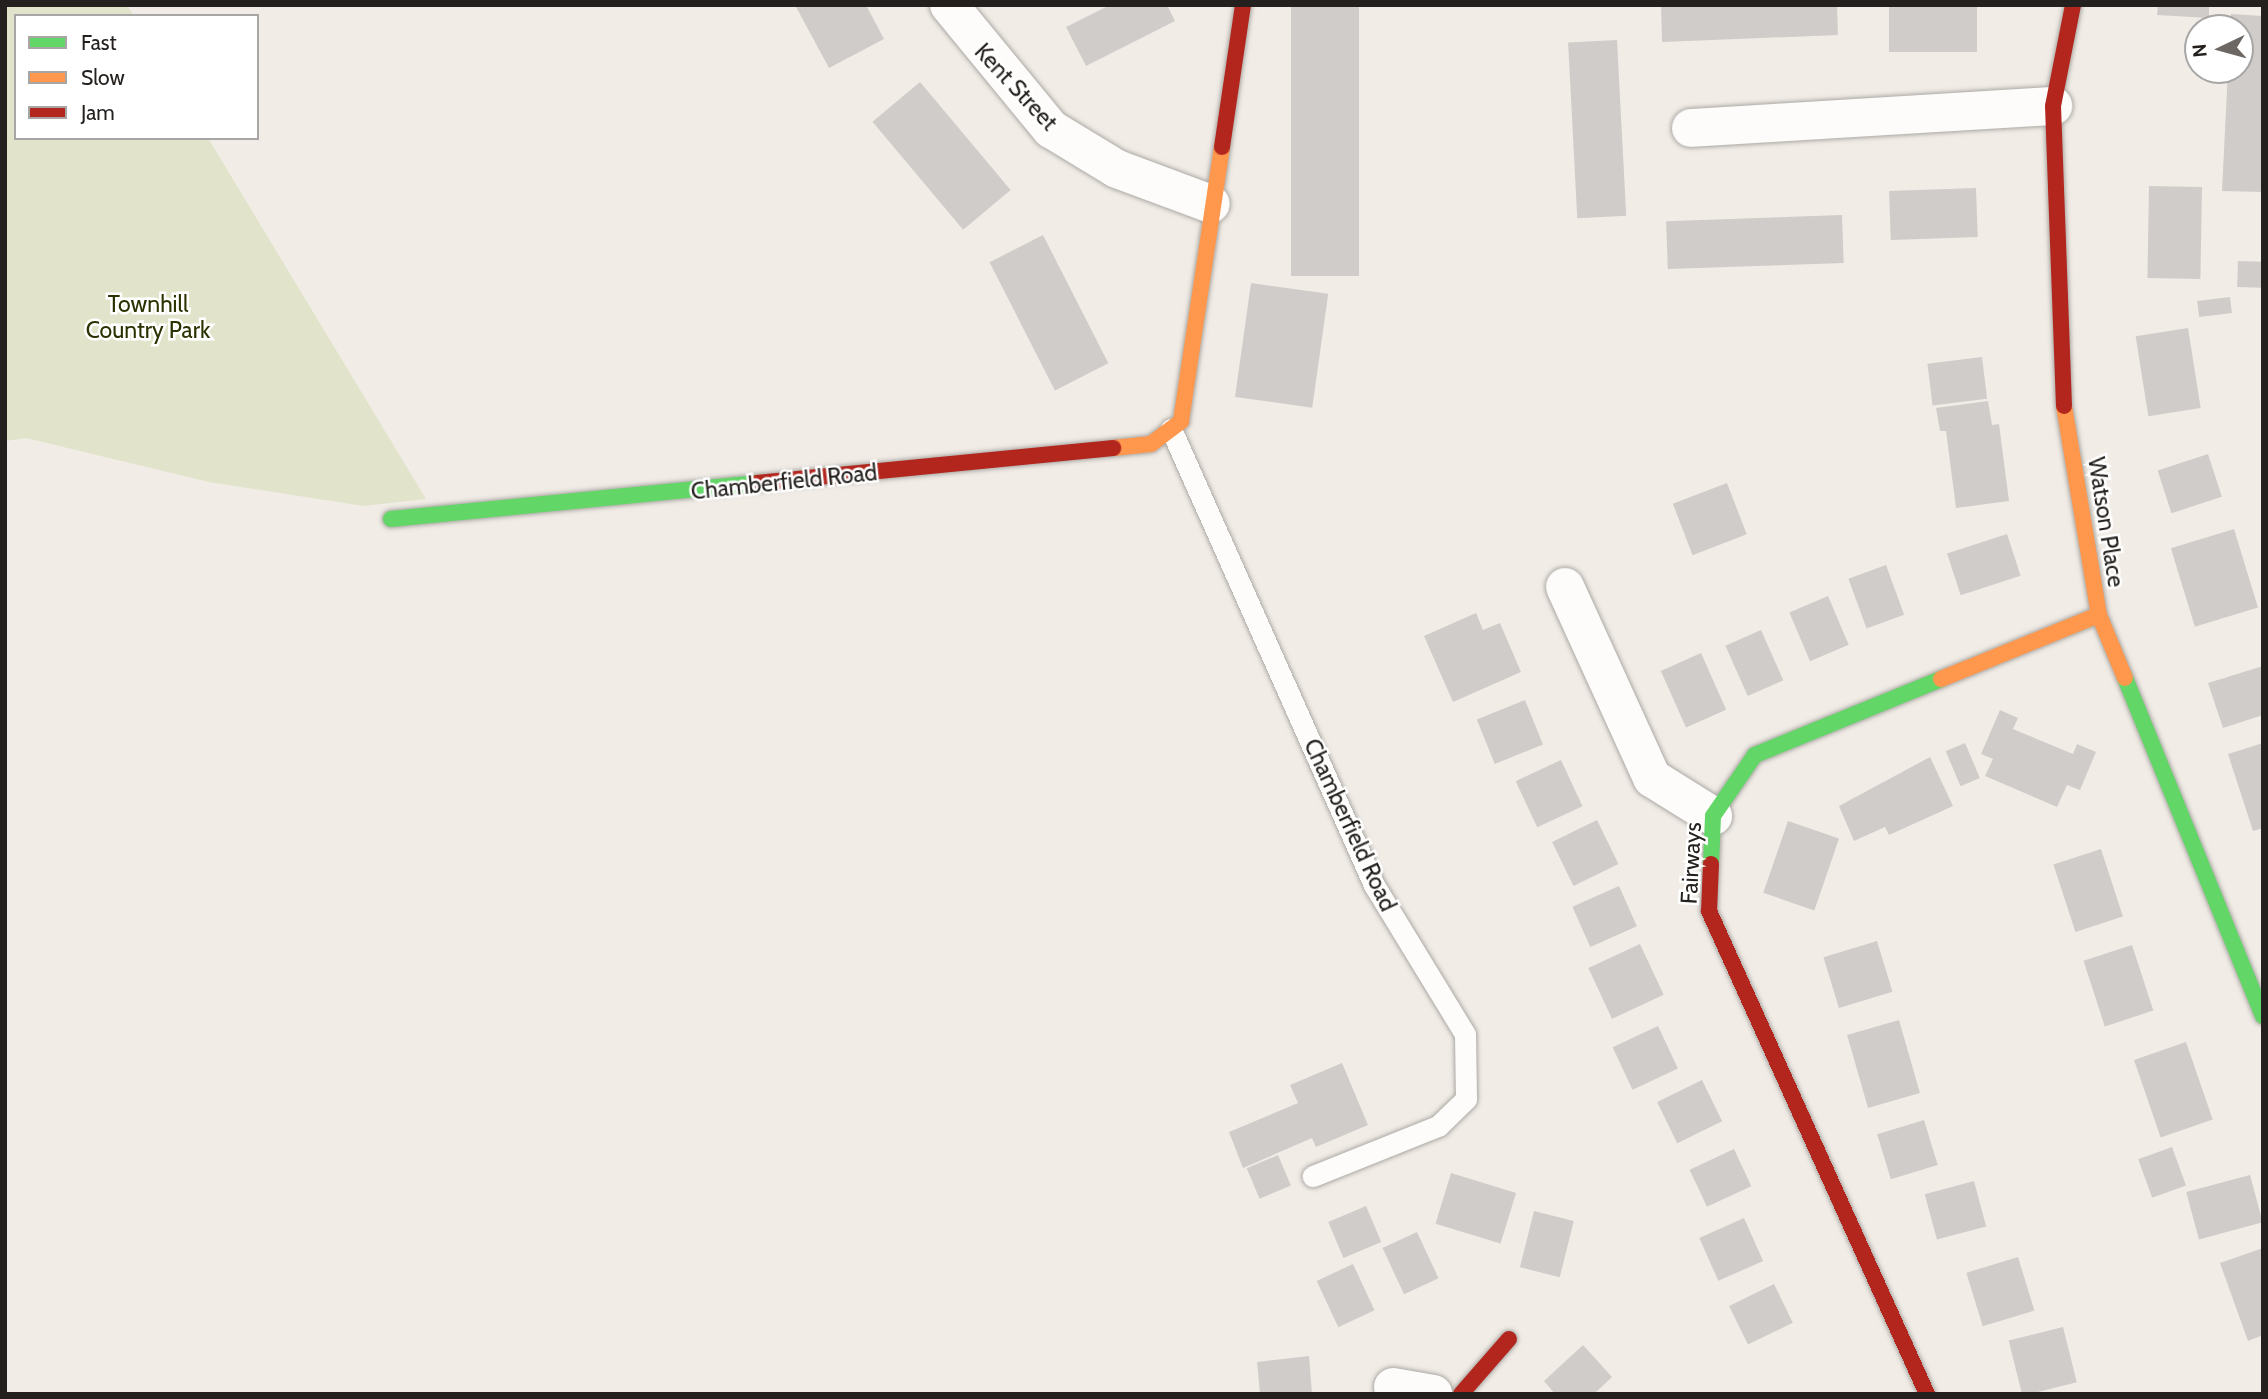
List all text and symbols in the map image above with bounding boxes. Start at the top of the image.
legend [14,14,259,140]
north arrow [2184,14,2254,84]
text: Fast [81,30,117,55]
street label: Kent Street [969,38,1063,136]
text: N [2188,43,2212,58]
text: Slow [81,65,125,90]
text: Jam [81,100,115,125]
park label: Townhill Country Park [86,290,210,344]
street label: Watson Place [2082,455,2130,589]
street label: Chamberfield Road [690,458,878,506]
street label: Chamberfield Road [1298,734,1402,916]
street label: Fairways [1675,821,1707,905]

